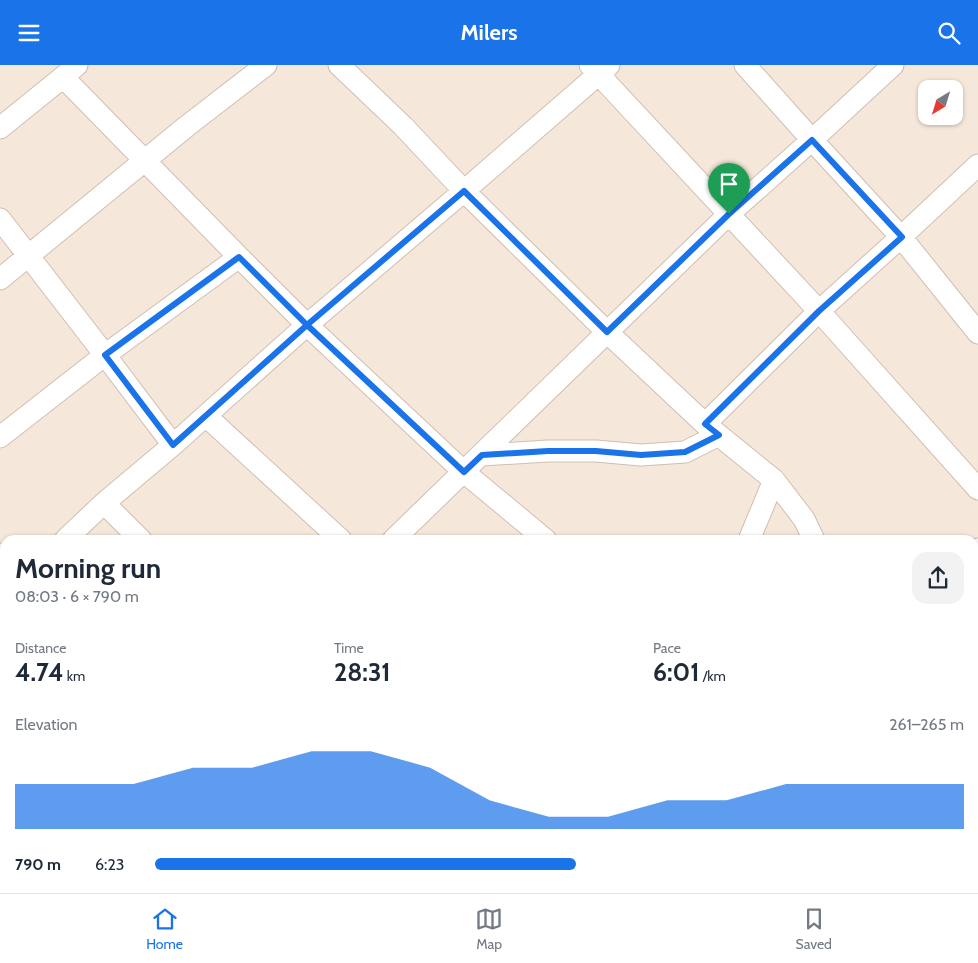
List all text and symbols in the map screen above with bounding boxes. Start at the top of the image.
icon: menu [15,19,43,47]
text: Milers [461,19,517,46]
icon: search [935,19,963,47]
north arrow [918,80,962,125]
map controls [918,80,963,125]
pin [708,163,750,214]
icon: arrive [715,170,743,198]
text: Morning run [15,551,161,585]
button: share [912,552,964,604]
text: 08:03 · 6 × 790 m [15,587,139,606]
text: Distance [15,639,67,657]
text: Time [334,639,364,657]
text: Pace [653,639,681,657]
text: 4.74 [15,657,64,687]
text: 28:31 [334,657,391,687]
text: 6:01 [653,657,699,687]
text: km [64,667,85,685]
text: /km [699,667,726,685]
text: Elevation [15,715,78,734]
text: 261–265 m [889,715,964,734]
text: 790 m [15,855,61,874]
text: 6:23 [95,855,124,874]
tab: Home [146,905,183,953]
tab: Map [475,905,503,953]
tab: Saved [796,905,832,953]

